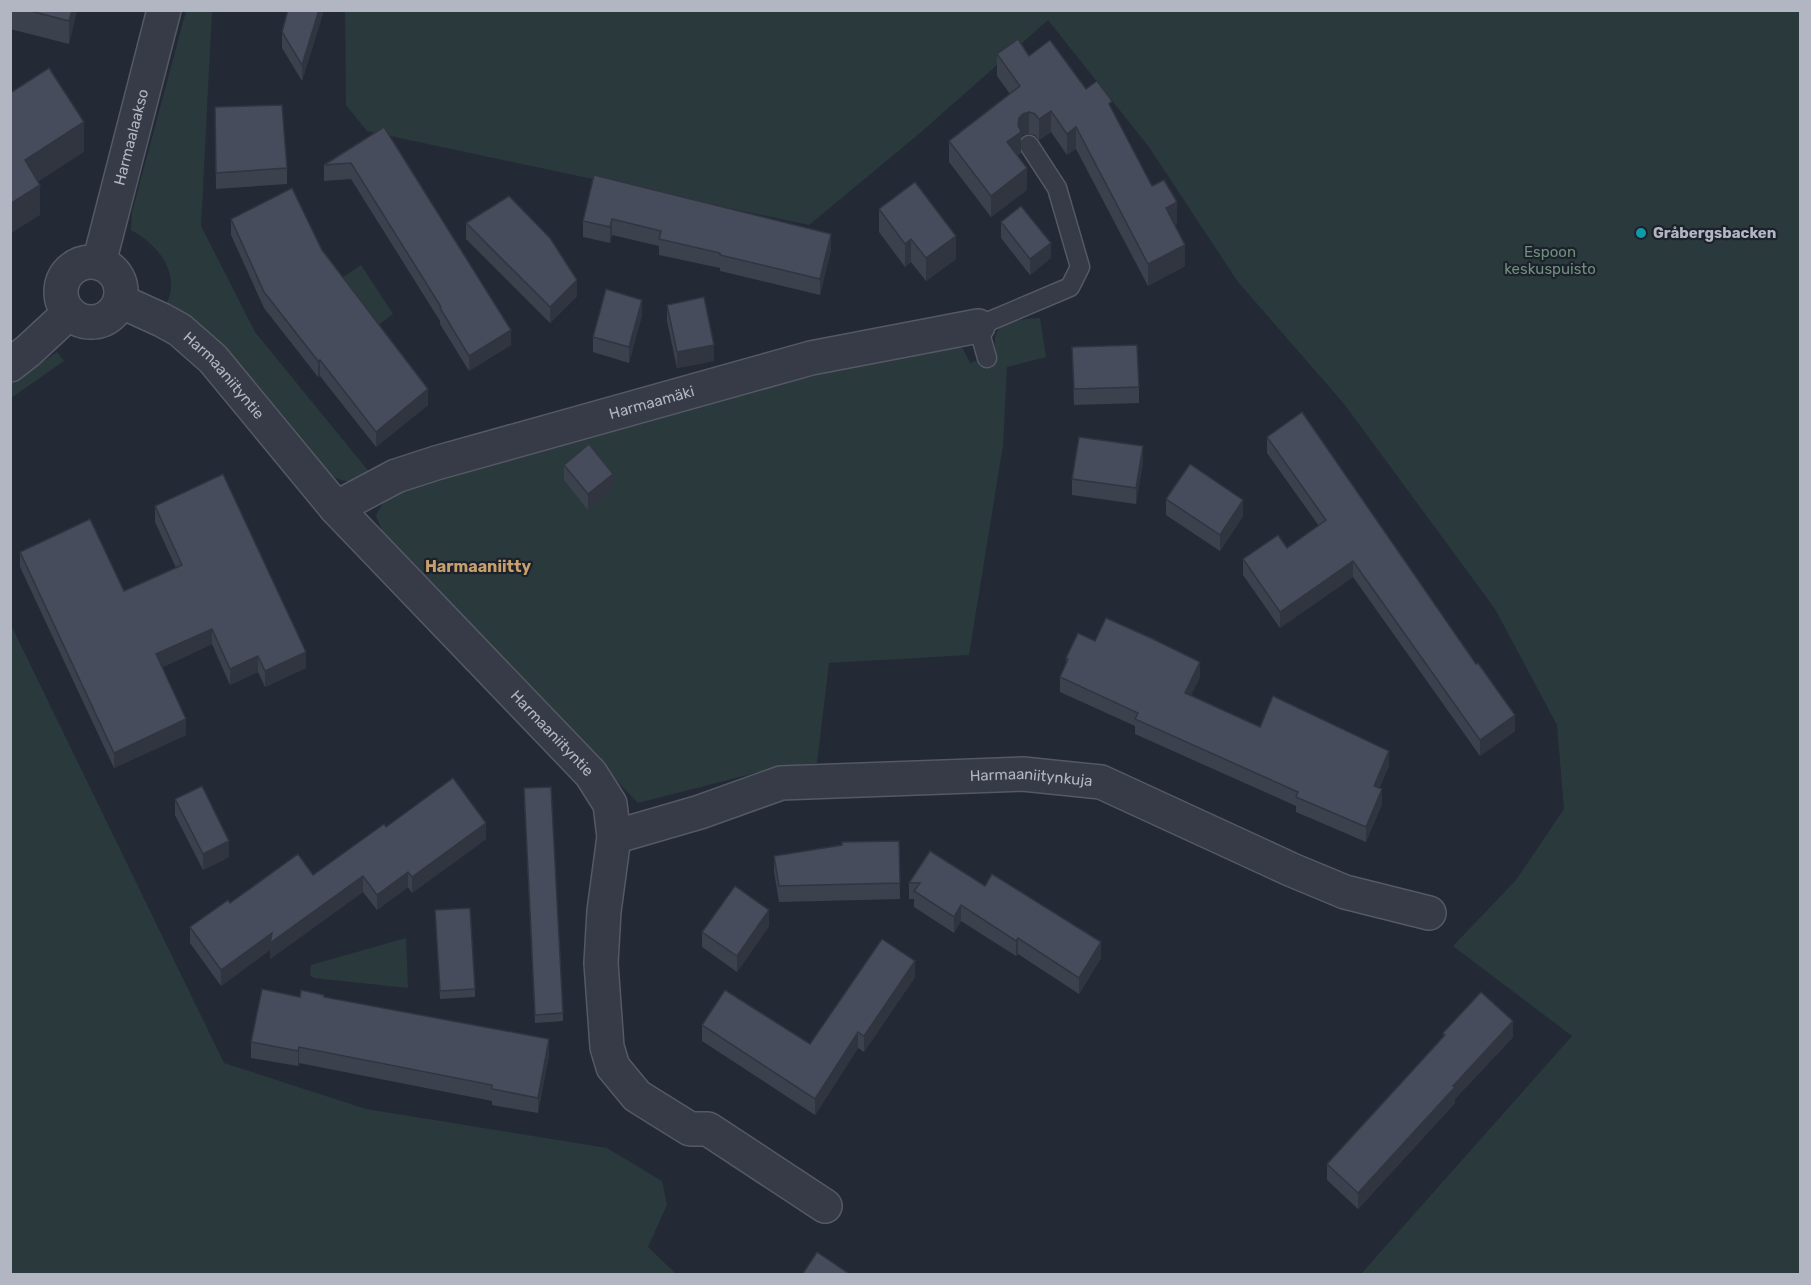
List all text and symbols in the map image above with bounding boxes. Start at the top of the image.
street label: Harmaalaakso [110,87,152,187]
place label: Gråbergsbacken [1653,224,1776,242]
marker: Gråbergsbacken [1634,226,1648,240]
park label: Espoon keskuspuisto [1504,243,1596,278]
street label: Harmaaniityntie [180,328,268,423]
street label: Harmaamäki [607,382,696,423]
district label: Harmaaniitty [425,557,531,576]
street label: Harmaaniityntie [507,687,597,780]
street label: Harmaaniitynkuja [969,765,1093,790]

